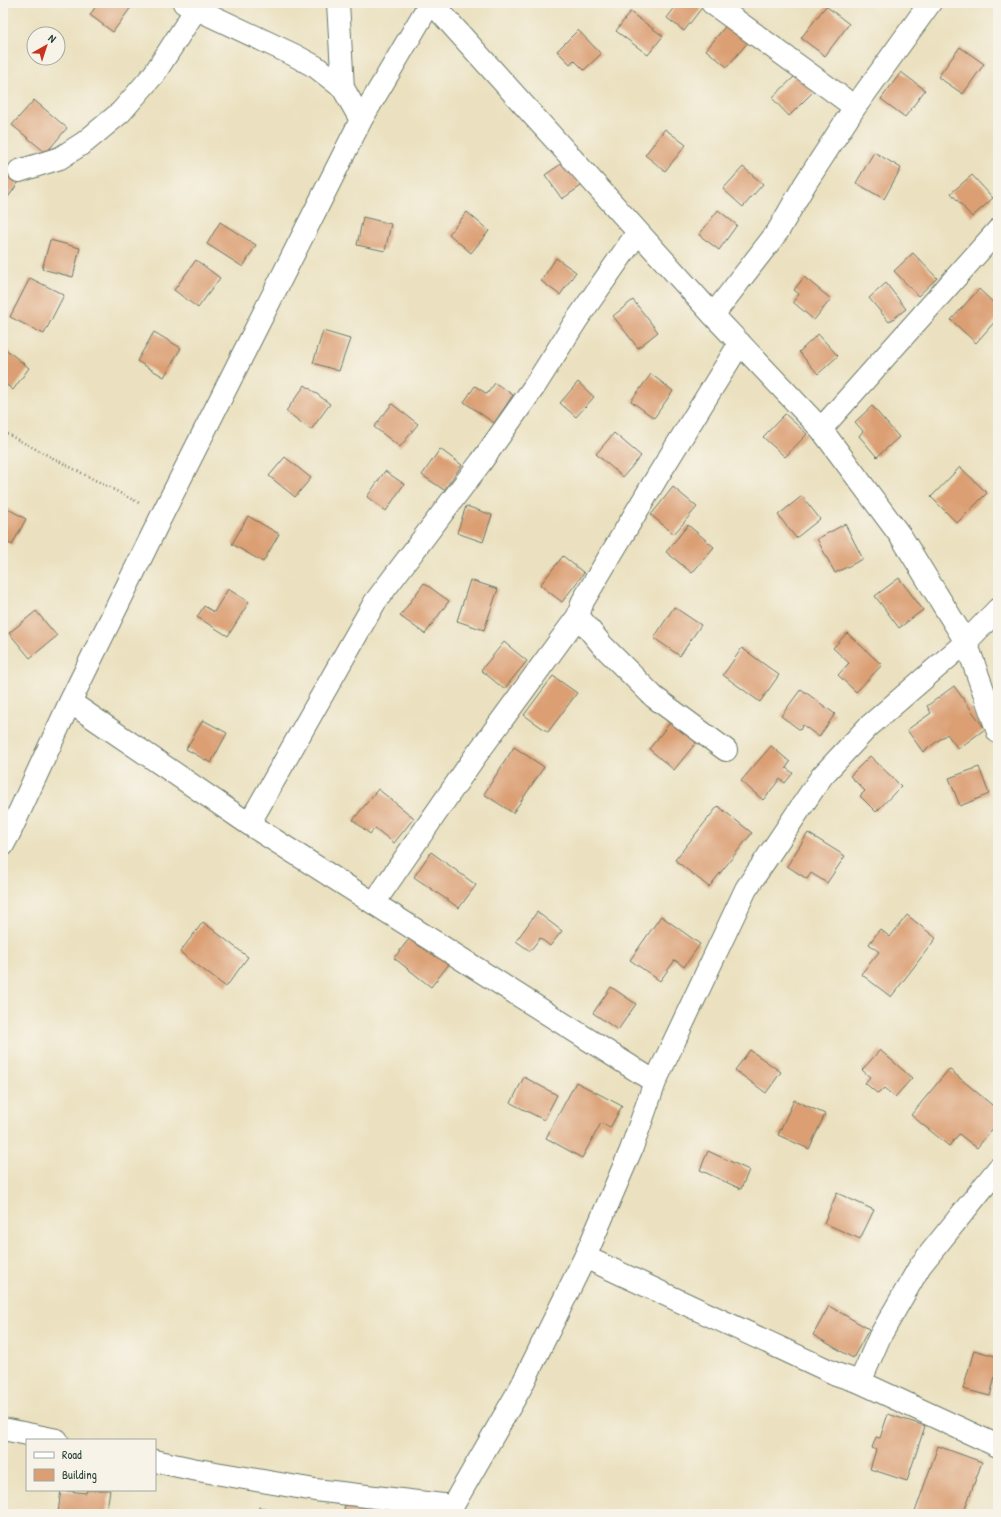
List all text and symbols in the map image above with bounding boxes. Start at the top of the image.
north arrow [26,26,66,66]
text: N [46,31,59,46]
legend [26,1439,156,1491]
text: Road [62,1446,82,1463]
text: Building [62,1466,97,1483]

